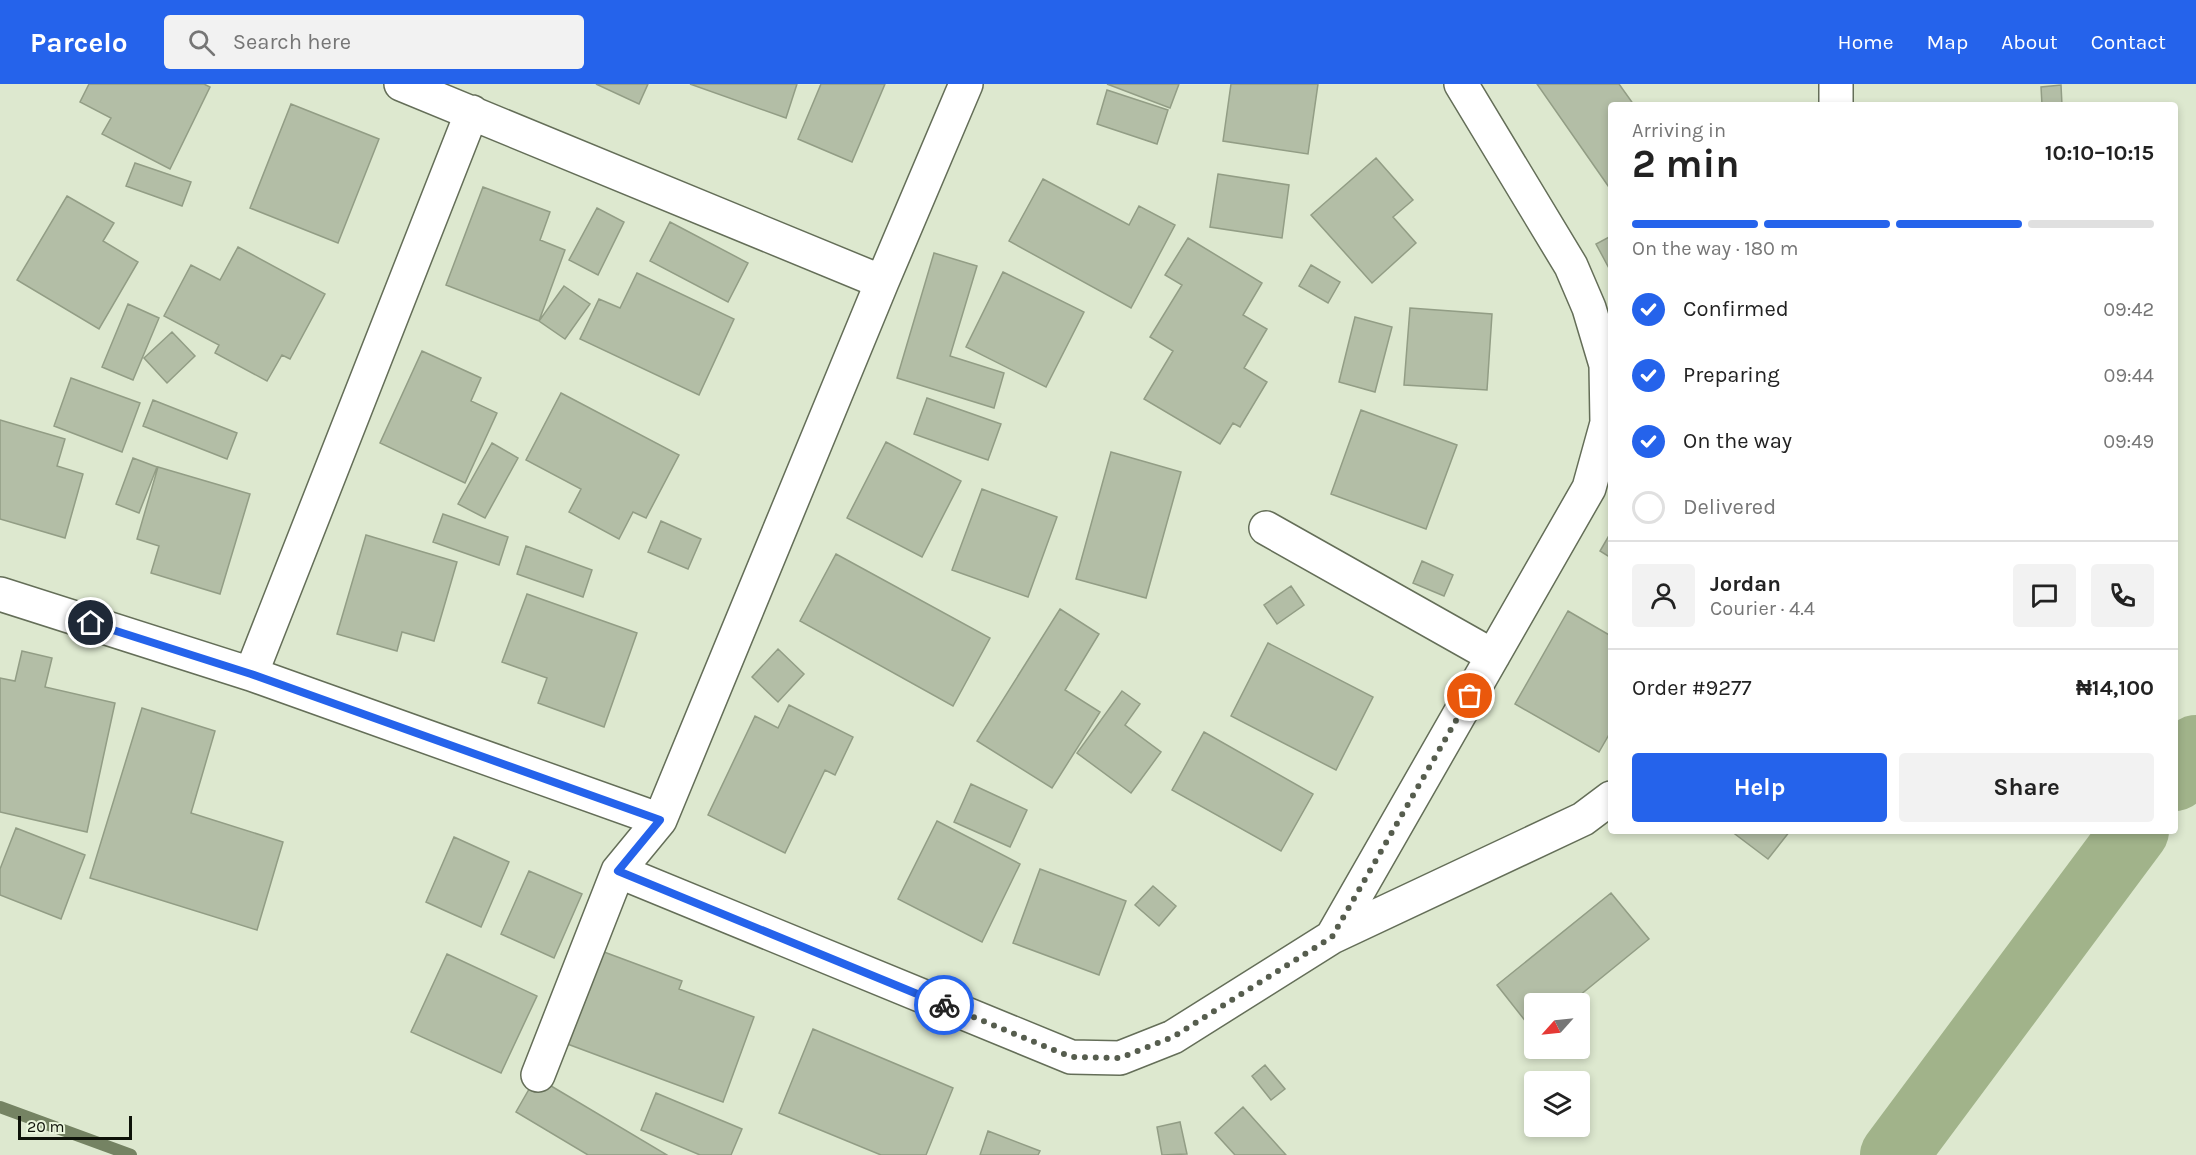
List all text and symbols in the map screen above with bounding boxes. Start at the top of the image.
search box [164,15,584,69]
text: Parcelo [30,26,128,59]
icon: search [185,26,218,59]
text: Search here [233,29,351,55]
text: Home [1838,30,1894,54]
text: Map [1927,30,1968,54]
text: About [2001,30,2058,54]
text: Contact [2091,30,2166,54]
text: Arriving in [1632,119,1726,142]
text: 10:10–10:15 [2045,140,2154,166]
text: 2 min [1632,141,1740,187]
text: On the way · 180 m [1632,237,1798,260]
icon: check [1632,293,1665,326]
text: Confirmed [1683,296,1789,322]
text: 09:42 [2103,298,2154,321]
icon: check [1632,359,1665,392]
text: Preparing [1683,362,1780,388]
text: 09:44 [2104,364,2154,387]
icon: check [1632,425,1665,458]
text: On the way [1683,428,1792,454]
text: 09:49 [2103,430,2154,453]
text: Delivered [1683,494,1776,520]
button: person [1632,564,1695,627]
button: chat [2013,564,2076,627]
button: phone [2091,564,2154,627]
text: Jordan [1710,571,1781,597]
pin [65,597,116,648]
text: Courier · 4.4 [1710,597,1815,620]
icon: home [74,606,107,639]
pin [1444,670,1495,721]
text: Order #9277 [1632,675,1752,701]
text: ₦14,100 [2076,675,2154,701]
icon: bag [1453,679,1486,712]
button: Help [1632,753,1887,822]
button: Share [1899,753,2154,822]
courier [914,975,974,1035]
icon: bike [928,989,961,1022]
north arrow [1524,993,1590,1059]
map controls [1524,993,1590,1137]
button: layers [1524,1071,1590,1137]
scale bar [18,1113,132,1140]
text: 20 m [27,1117,65,1136]

